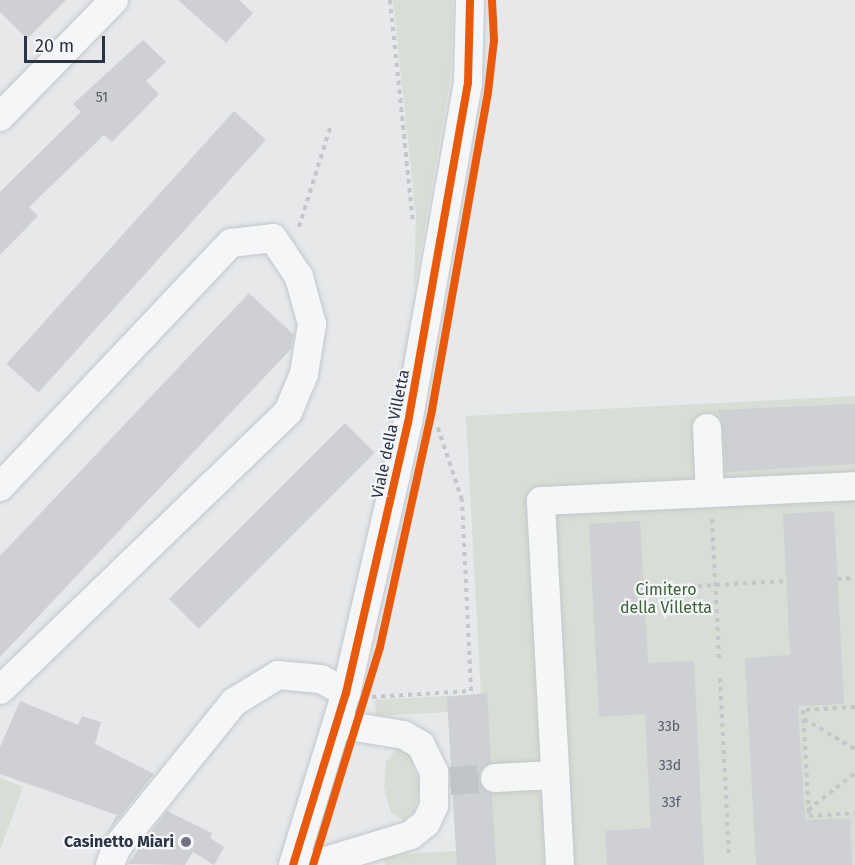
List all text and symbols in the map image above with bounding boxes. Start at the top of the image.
scale bar [27,24,108,62]
text: 20 m [35,35,74,57]
house number: 51 [96,90,108,106]
street label: Viale della Villetta [368,368,414,500]
park label: Cimitero della Villetta [620,580,712,618]
house number: 33b [658,719,680,735]
house number: 33d [659,758,681,774]
house number: 33f [662,795,680,811]
place label: Casinetto Miari [64,832,174,852]
marker: Casinetto Miari [179,835,193,849]

